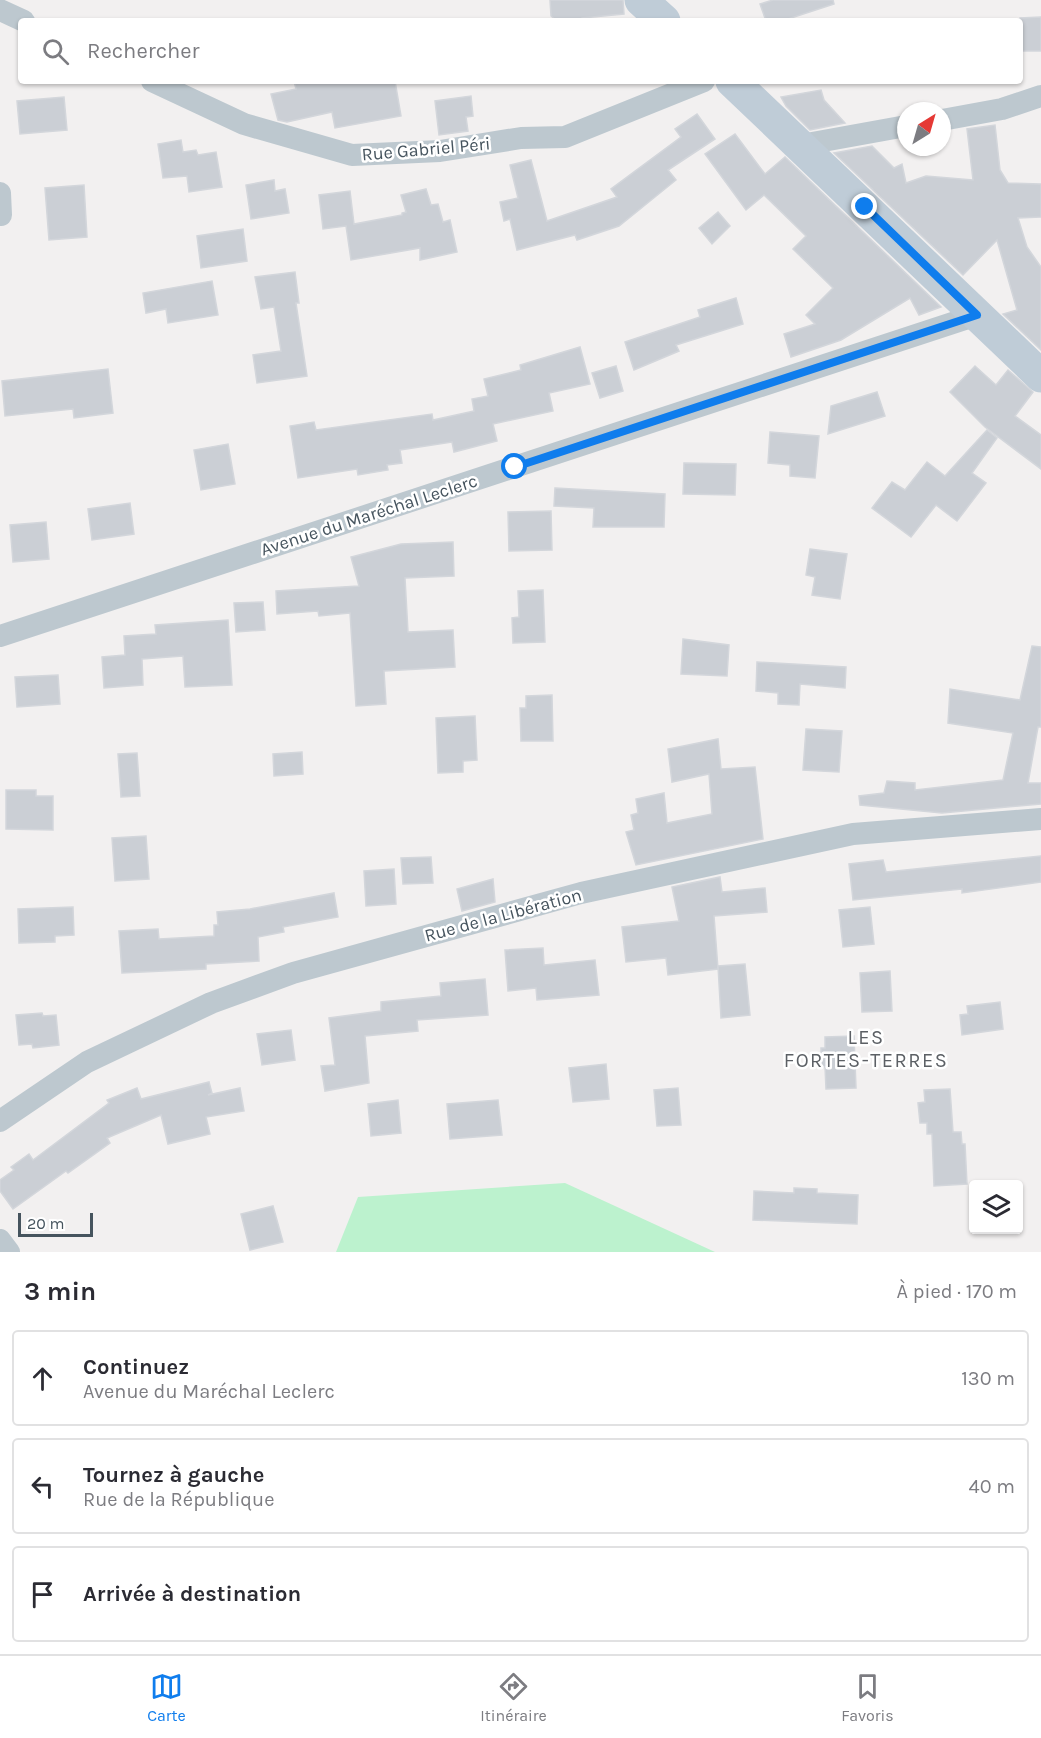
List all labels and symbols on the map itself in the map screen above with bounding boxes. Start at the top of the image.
north arrow [897,102,951,156]
street label: Rue Gabriel Péri [361,132,491,166]
route end [851,193,877,219]
route start [501,453,527,479]
street label: Avenue du Maréchal Leclerc [258,470,480,560]
street label: Rue de la Libération [422,883,584,947]
district label: LES FORTES-TERRES [784,1026,948,1072]
scale bar [18,1210,93,1238]

